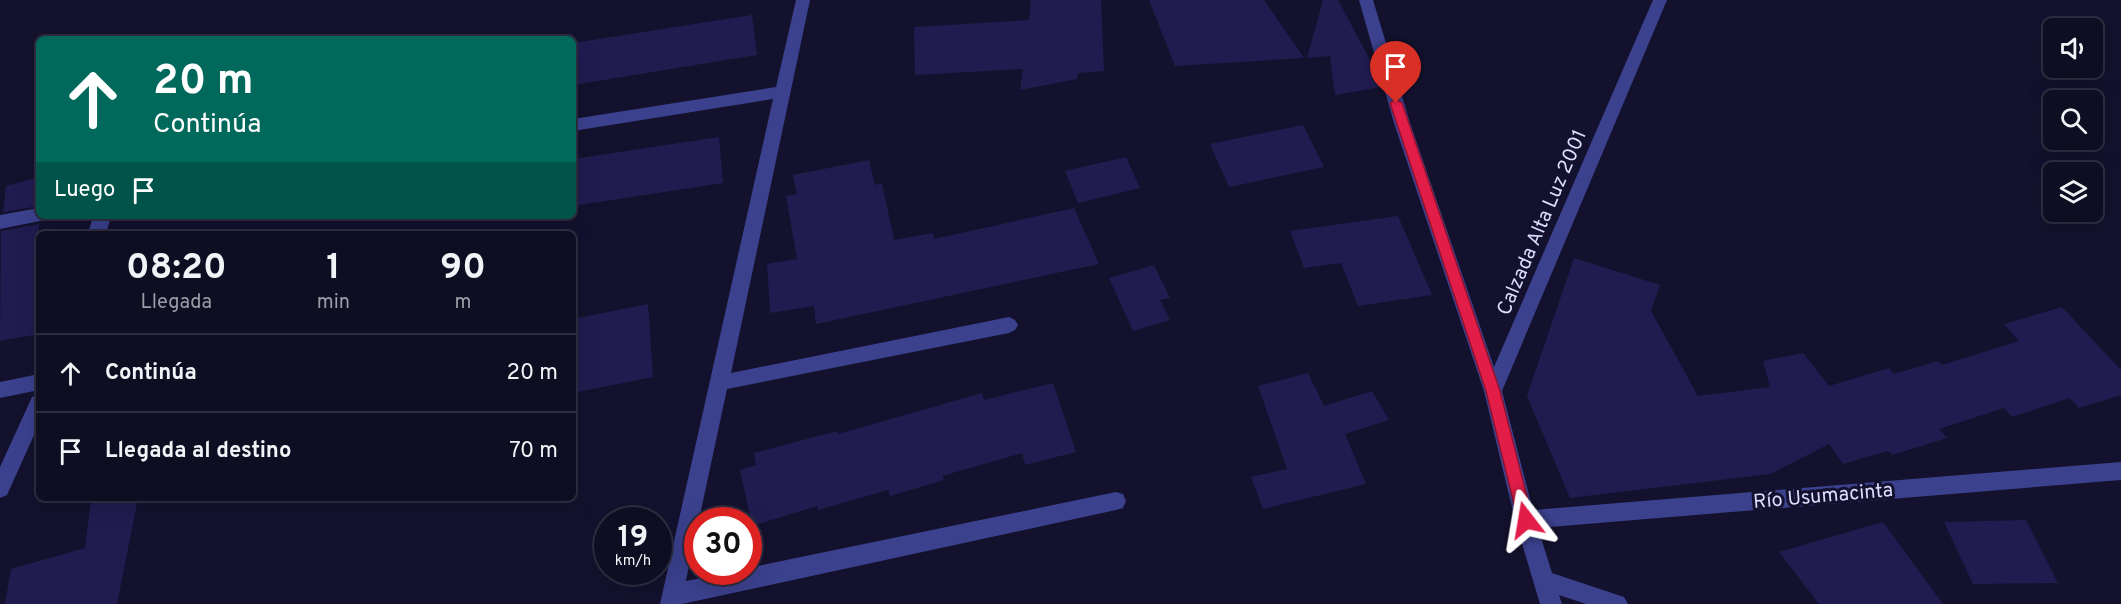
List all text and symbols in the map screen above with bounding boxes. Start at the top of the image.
map controls [2043,18,2103,222]
button: sound [2043,18,2103,78]
pin [1370,41,1421,103]
icon: arrive [1379,50,1412,83]
text: 20 m [153,56,254,109]
icon: ahead [54,60,132,138]
button: search [2043,90,2103,150]
text: Continúa [153,108,261,142]
street label: Calzada Alta Luz 2001 [1492,126,1594,320]
button: layers [2043,162,2103,222]
icon: arrive [127,174,160,207]
text: Luego [54,177,115,204]
text: 08:20 [126,246,227,292]
text: 1 [326,246,341,292]
text: 90 [440,246,486,292]
text: Llegada [141,290,212,316]
text: min [317,290,350,316]
text: m [455,290,471,316]
icon: ahead [54,357,87,390]
text: Continúa [105,360,197,387]
text: 20 m [507,360,558,387]
icon: arrive [54,435,87,468]
text: Llegada al destino [105,438,291,465]
text: 70 m [509,438,558,465]
street label: Río Usumacinta [1752,478,1894,516]
position arrow [1494,488,1558,552]
speed limit sign: 30 [684,507,762,585]
text: 19 [618,520,648,557]
text: km/h [615,552,651,571]

